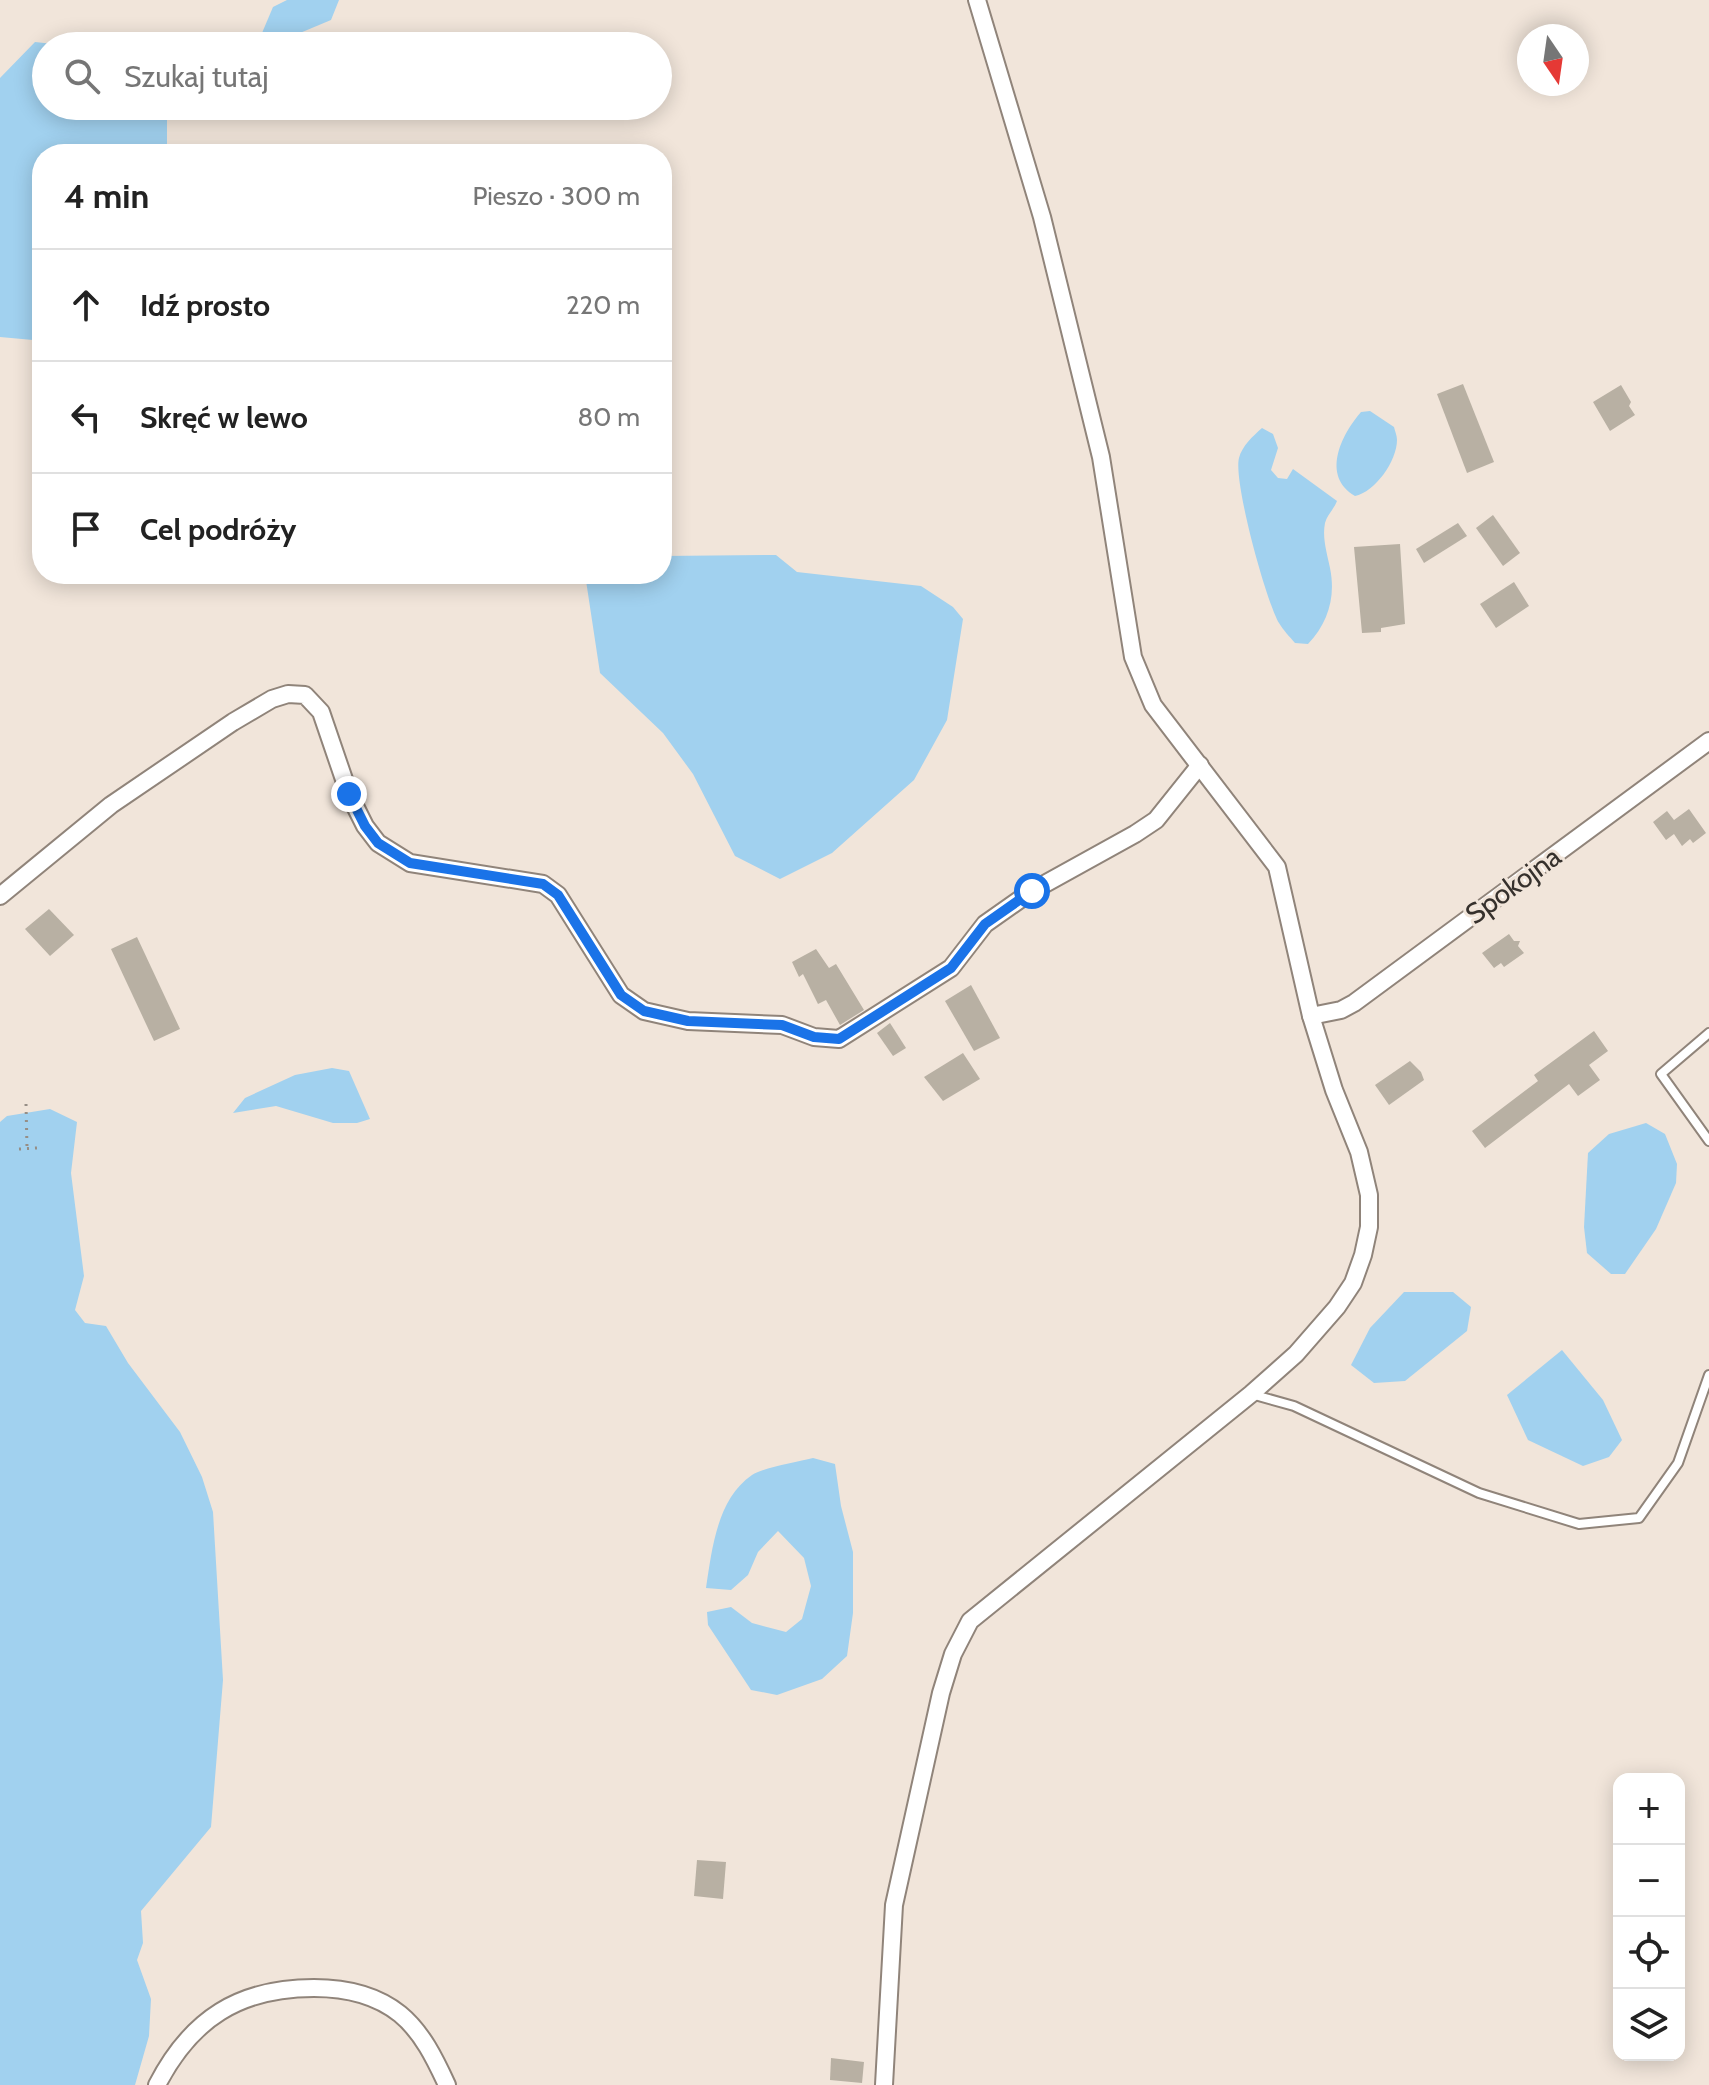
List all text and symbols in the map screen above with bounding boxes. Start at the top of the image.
north arrow [1517,24,1589,96]
search box [32,32,672,120]
icon: search [60,54,104,98]
text: Szukaj tutaj [124,58,269,95]
text: 4 min [64,175,149,217]
text: Pieszo · 300 m [473,180,640,212]
icon: ahead [64,283,108,327]
text: Idź prosto [140,287,270,324]
text: 220 m [566,289,640,321]
icon: left [64,395,108,439]
text: Skręć w lewo [140,399,308,436]
text: 80 m [577,401,640,433]
icon: arrive [64,507,108,551]
text: Cel podróży [140,511,296,548]
route end [331,776,367,812]
street label: Spokojna [1459,839,1568,931]
route start [1014,873,1050,909]
map controls [1613,1773,1685,2061]
button: + [1613,1773,1685,1845]
button: − [1613,1845,1685,1917]
button: locate [1613,1917,1685,1989]
button: layers [1613,1989,1685,2061]

